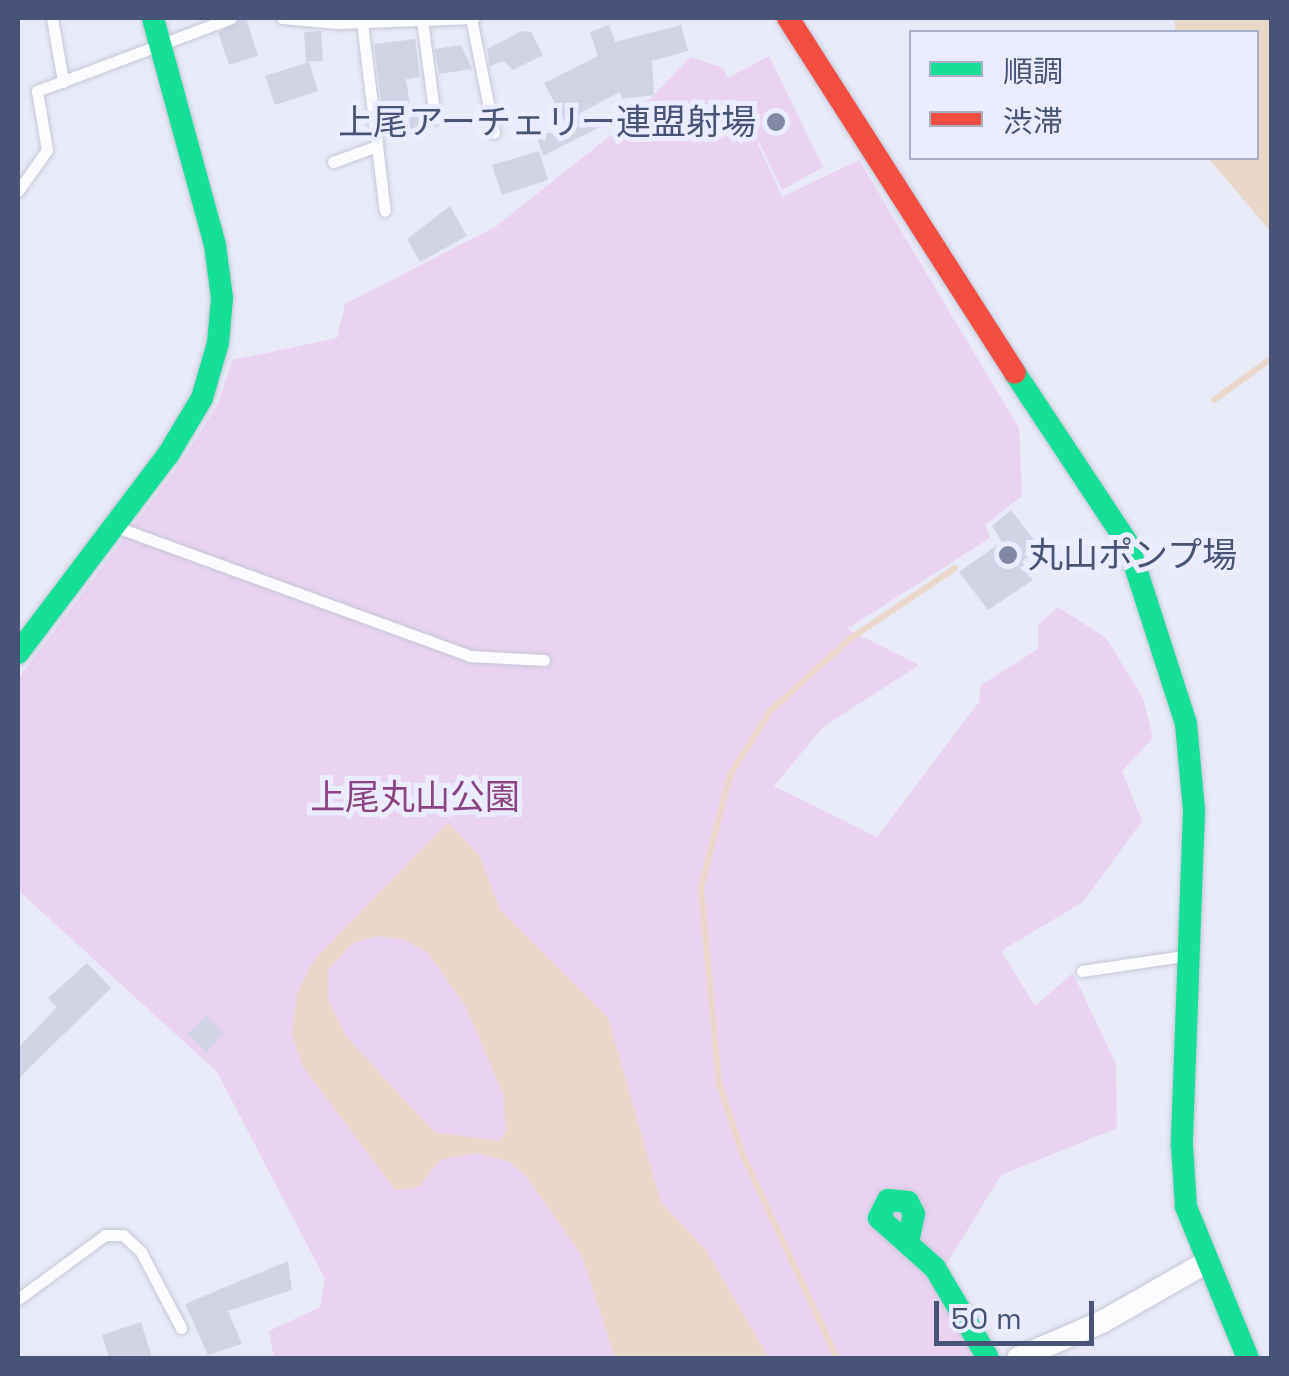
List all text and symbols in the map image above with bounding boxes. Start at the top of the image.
legend [909,30,1259,160]
text: 順調 [1003,52,1063,91]
place label: 上尾アーチェリー連盟射場 [338,101,756,143]
text: 渋滞 [1003,102,1063,141]
marker: 上尾アーチェリー連盟射場 [765,111,787,133]
place label: 丸山ポンプ場 [1028,534,1238,576]
marker: 丸山ポンプ場 [997,544,1019,566]
park label: 上尾丸山公園 [310,776,520,818]
scale bar [939,1281,1099,1343]
text: 50 m [951,1299,1022,1338]

